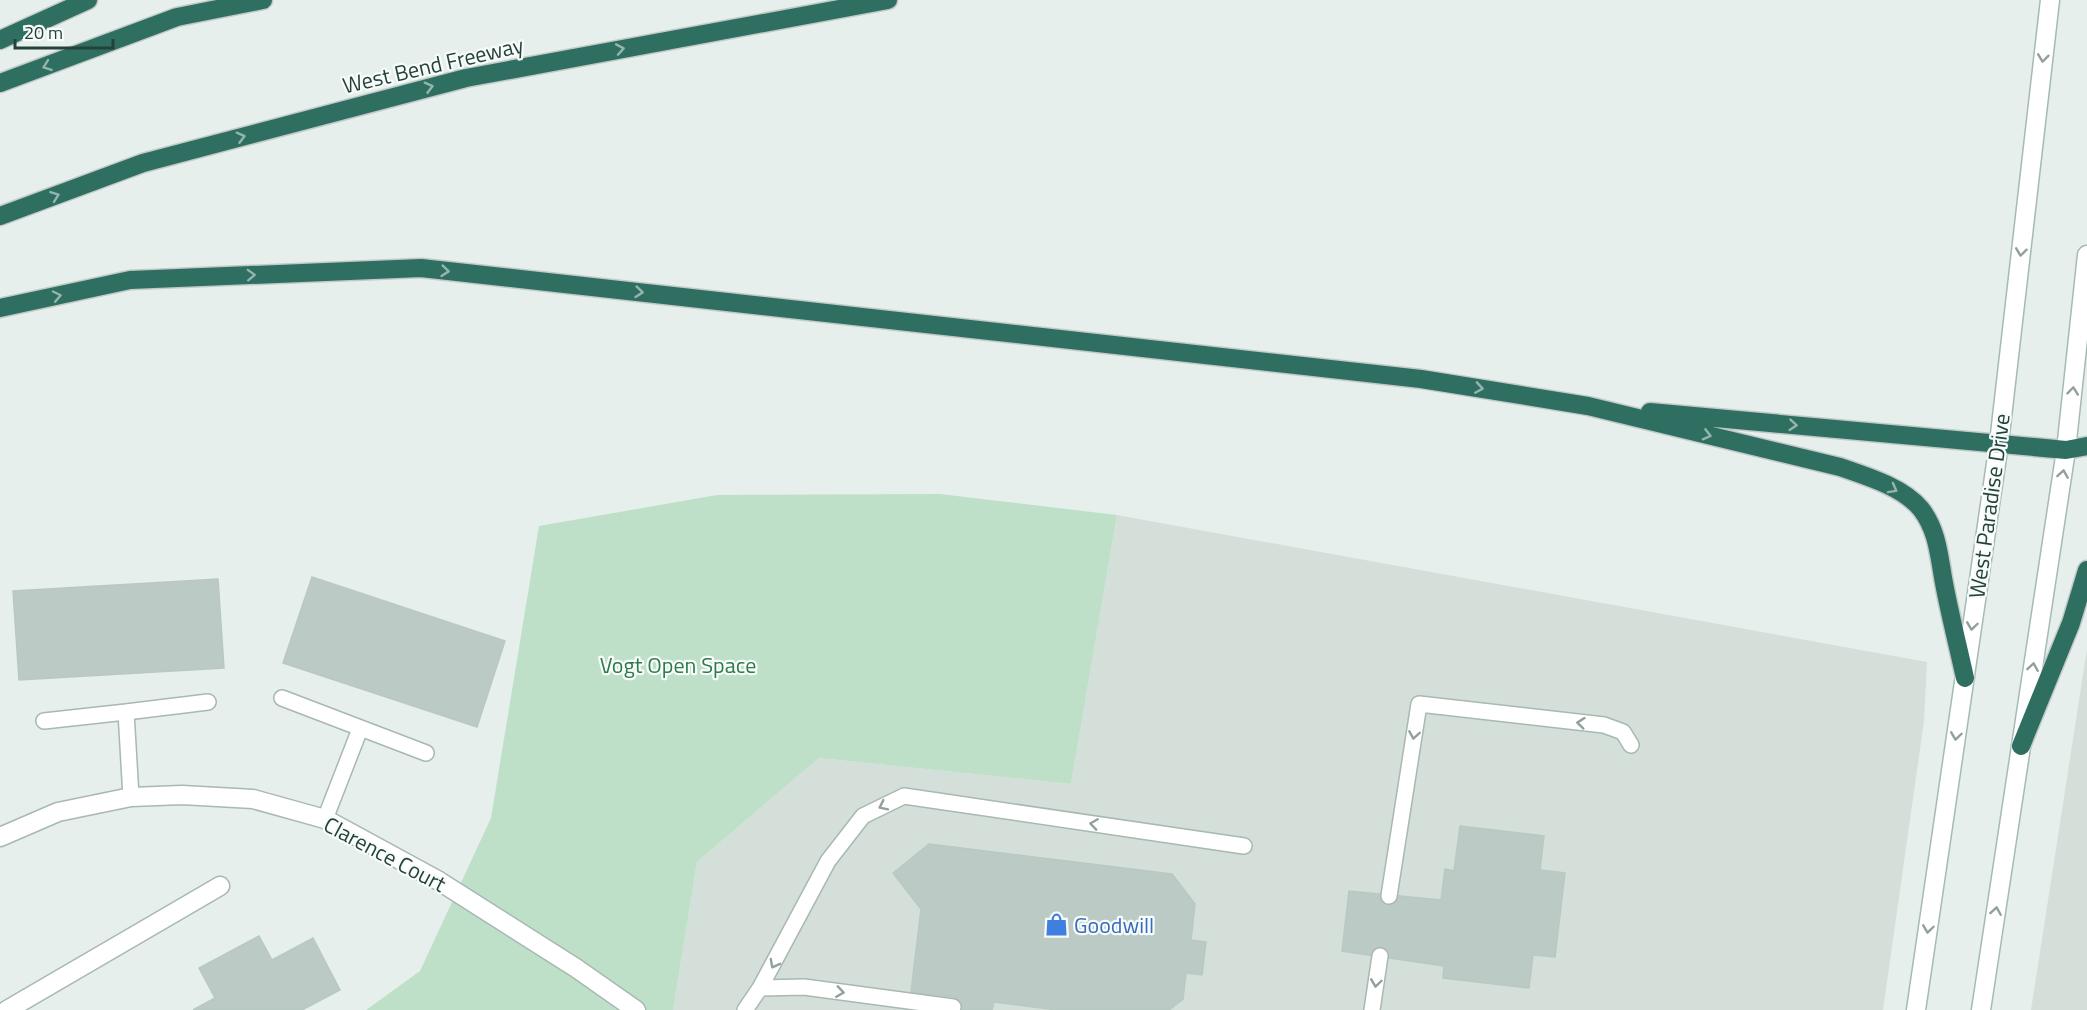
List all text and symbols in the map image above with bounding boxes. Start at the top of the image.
scale bar [15,12,112,50]
text: 20 m [24,19,63,46]
street label: West Bend Freeway [339,28,527,102]
one-way arrow [615,43,625,56]
one-way arrow [2038,54,2050,63]
one-way arrow [42,58,52,71]
one-way arrow [424,82,434,95]
one-way arrow [236,132,246,145]
one-way arrow [49,190,60,203]
one-way arrow [2015,247,2028,256]
one-way arrow [441,264,450,276]
one-way arrow [246,269,255,282]
one-way arrow [635,285,644,298]
one-way arrow [52,290,62,303]
one-way arrow [1474,382,1484,394]
one-way arrow [2066,387,2078,396]
street label: West Paradise Drive [1959,411,2019,601]
one-way arrow [1789,418,1798,431]
one-way arrow [1701,427,1711,440]
one-way arrow [2056,470,2068,479]
one-way arrow [1887,482,1897,493]
one-way arrow [1967,621,1979,630]
park label: Vogt Open Space [600,648,756,682]
one-way arrow [2027,662,2039,672]
one-way arrow [1577,717,1586,730]
one-way arrow [1408,730,1421,740]
one-way arrow [1951,731,1963,740]
one-way arrow [878,799,889,811]
street label: Clarence Court [318,807,452,901]
one-way arrow [1090,819,1099,831]
one-way arrow [1989,906,2002,916]
place label: Goodwill [1074,908,1154,942]
shop icon: Goodwill [1043,912,1069,938]
one-way arrow [1922,924,1934,933]
one-way arrow [770,957,781,968]
one-way arrow [1371,978,1383,987]
one-way arrow [835,985,844,997]

